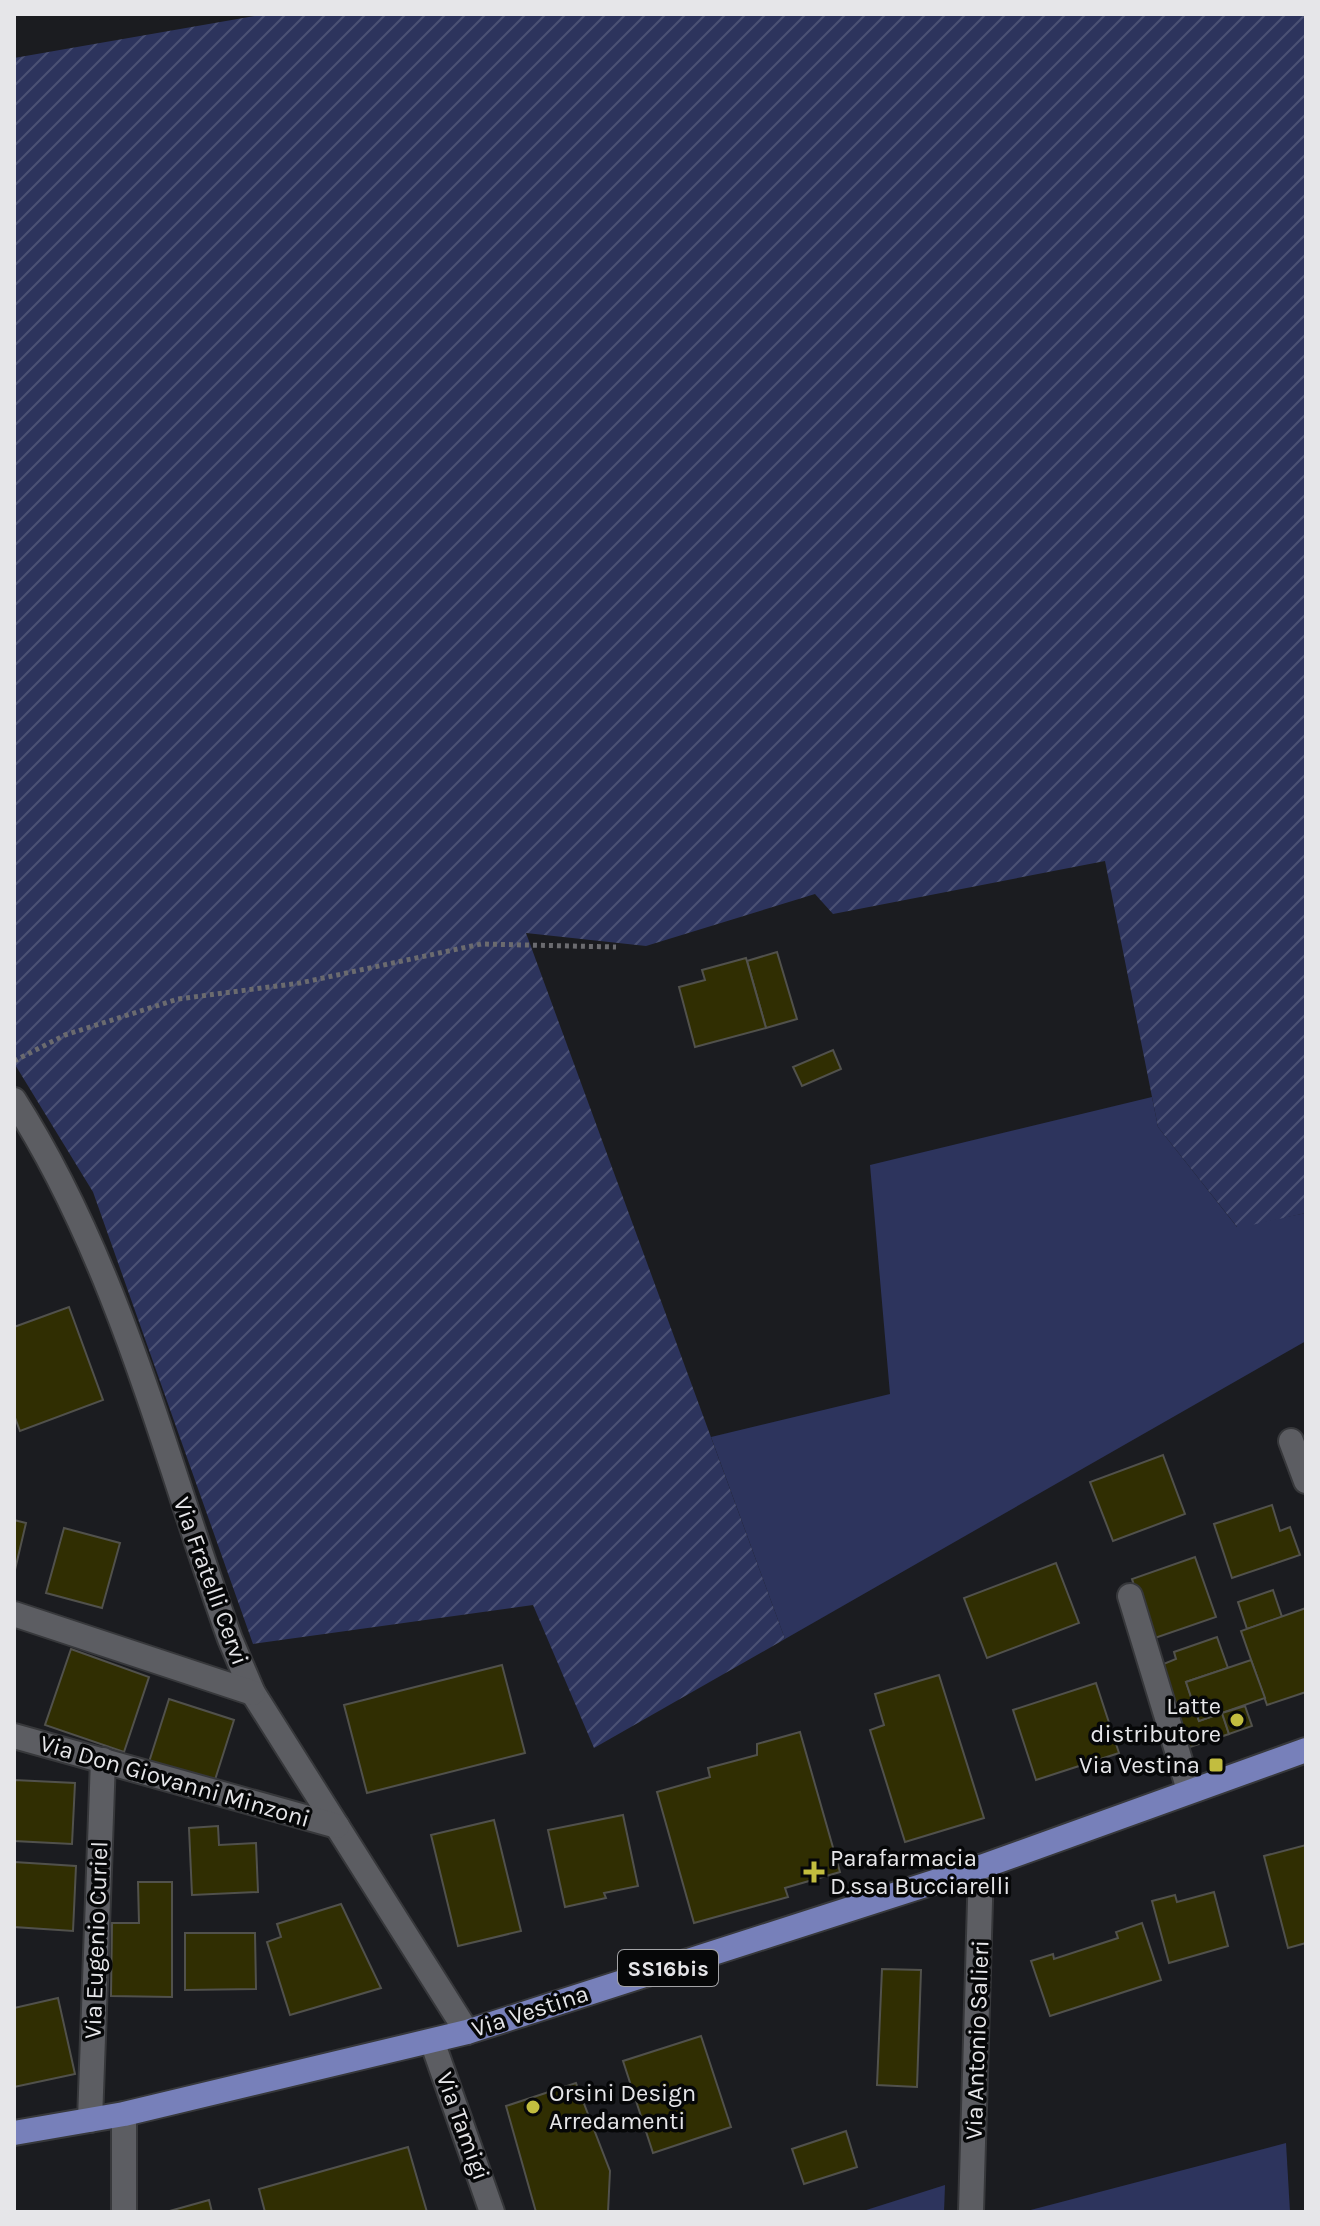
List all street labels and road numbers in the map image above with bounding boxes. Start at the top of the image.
street label: Via Fratelli Cervi [168,1493,254,1669]
street label: Via Don Giovanni Minzoni [37,1729,313,1833]
street label: Via Eugenio Curiel [79,1841,113,2039]
street label: Via Antonio Salieri [960,1939,994,2141]
road number: SS16bis [618,1950,718,1986]
street label: Via Vestina [468,1979,592,2043]
street label: Via Tamigi [431,2068,495,2184]

